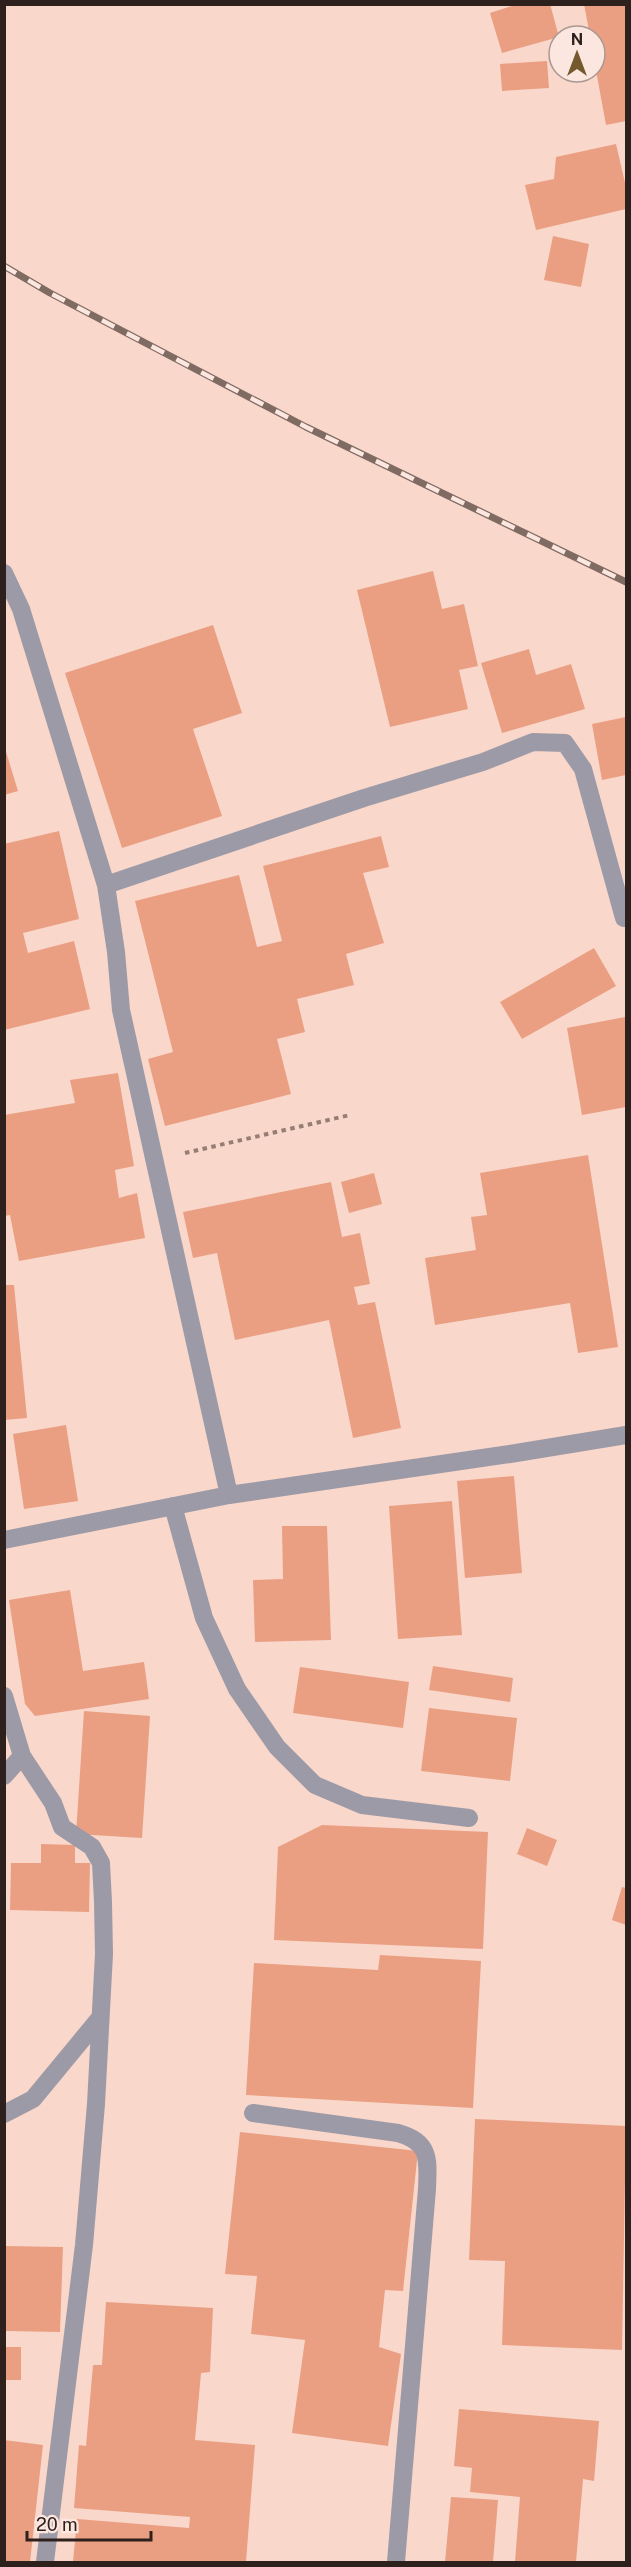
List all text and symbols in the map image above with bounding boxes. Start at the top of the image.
north arrow [547,24,607,84]
text: N [571,30,583,49]
scale bar [27,2504,152,2542]
text: 20 m [36,2514,78,2535]

